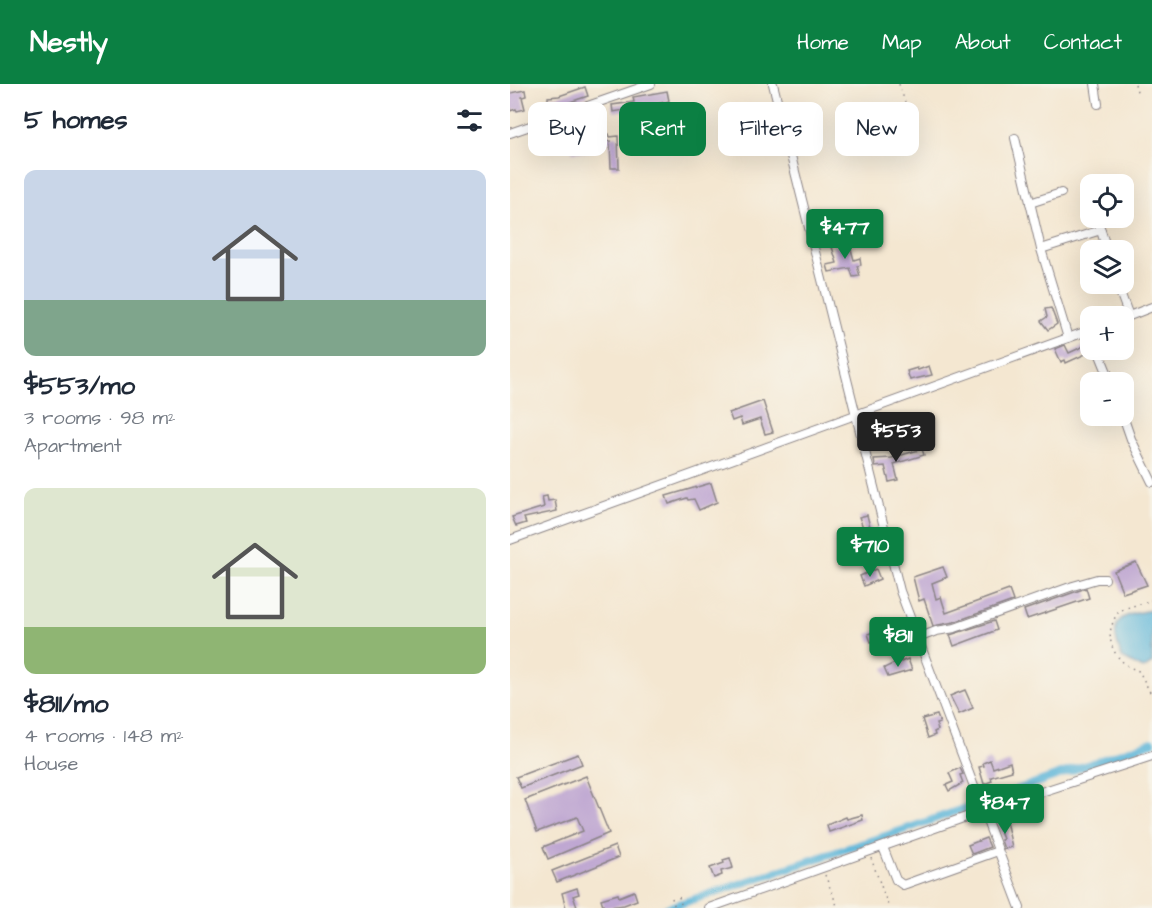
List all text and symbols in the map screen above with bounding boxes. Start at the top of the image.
text: Nestly [30,23,108,62]
text: Home [797,28,849,57]
text: Map [882,28,922,57]
text: About [955,28,1011,57]
text: Contact [1044,28,1122,57]
text: 5 homes [24,102,128,138]
chip: Buy [528,102,607,156]
chip: Rent [619,102,706,156]
chip: Filters [718,102,823,156]
chip: New [835,102,919,156]
icon: filters [453,104,486,137]
map controls [1080,174,1134,426]
button: locate [1080,174,1134,228]
icon: home [201,209,309,317]
pin: $477 [809,209,881,260]
text: $477 [820,214,870,242]
button: layers [1080,240,1134,294]
button: + [1080,306,1134,360]
text: $553/mo [24,368,135,404]
button: − [1080,372,1134,426]
text: 3 rooms · 98 m² [24,404,176,432]
pin: $553 [860,412,932,463]
text: $553 [871,417,921,445]
text: Apartment [24,432,122,460]
icon: home [201,527,309,635]
pin: $710 [834,527,906,578]
text: $710 [851,532,889,560]
pin: $811 [862,617,934,668]
text: $811 [883,622,913,650]
text: $811/mo [24,686,109,722]
text: 4 rooms · 148 m² [24,722,184,750]
text: House [24,750,78,778]
pin: $847 [969,784,1041,835]
text: $847 [980,789,1030,817]

